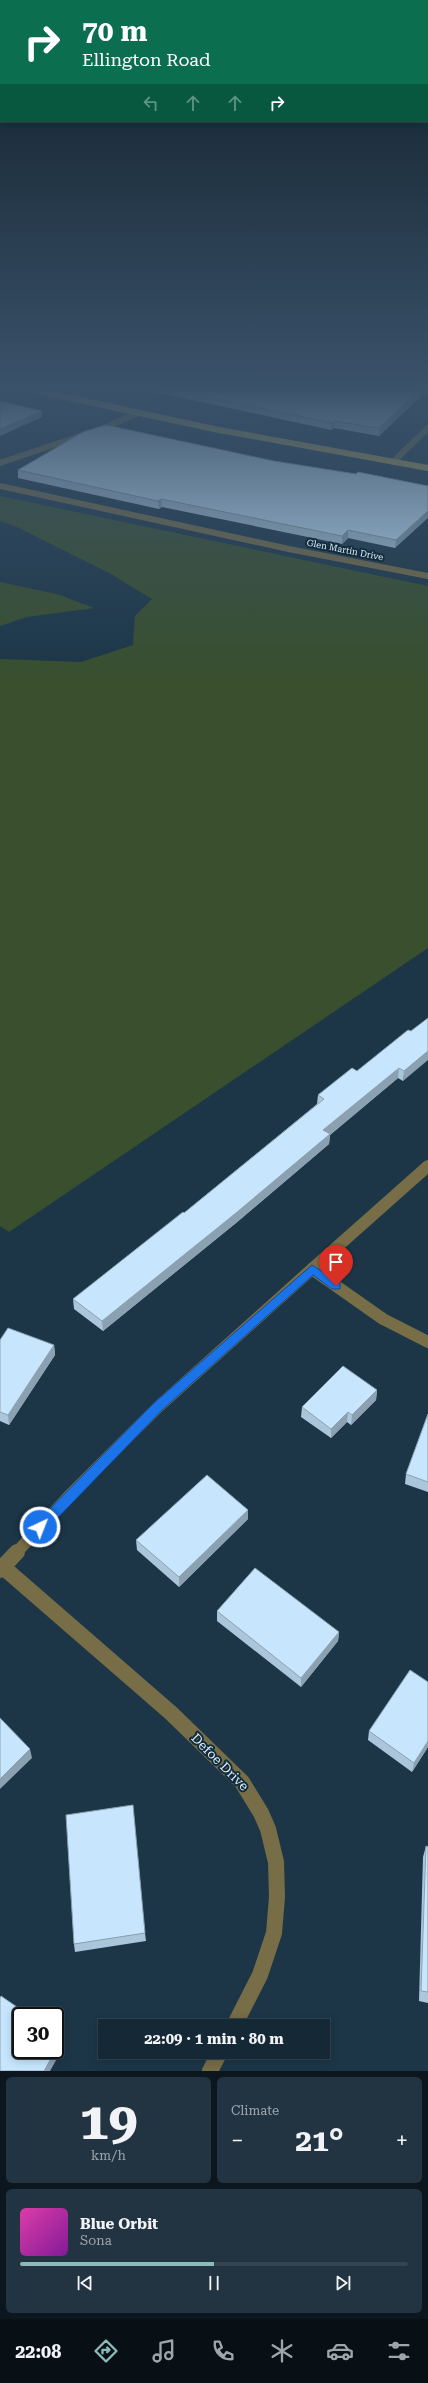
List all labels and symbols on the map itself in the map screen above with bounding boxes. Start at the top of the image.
street label: Glen Martin Drive [306,538,384,562]
pin [319,1245,353,1286]
position arrow [19,1506,61,1548]
street label: Defoe Drive [188,1730,252,1794]
speed limit sign: 30 [12,2007,64,2059]

